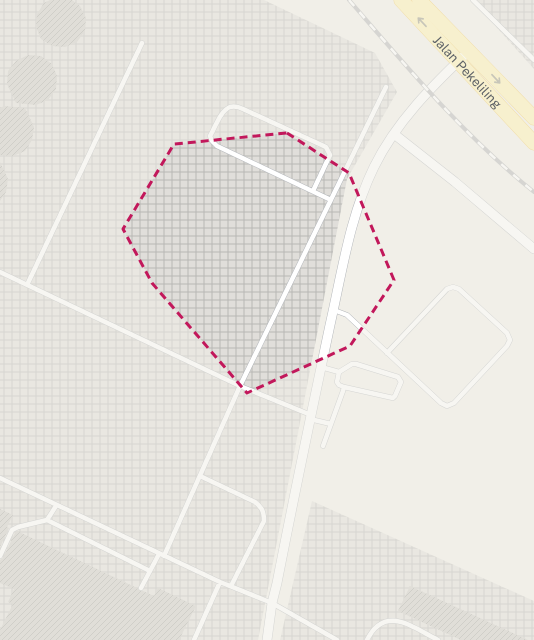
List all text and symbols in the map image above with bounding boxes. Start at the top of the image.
one-way arrow [417,17,427,27]
street label: Jalan Pekeliling [430,33,505,112]
one-way arrow [491,74,501,84]

